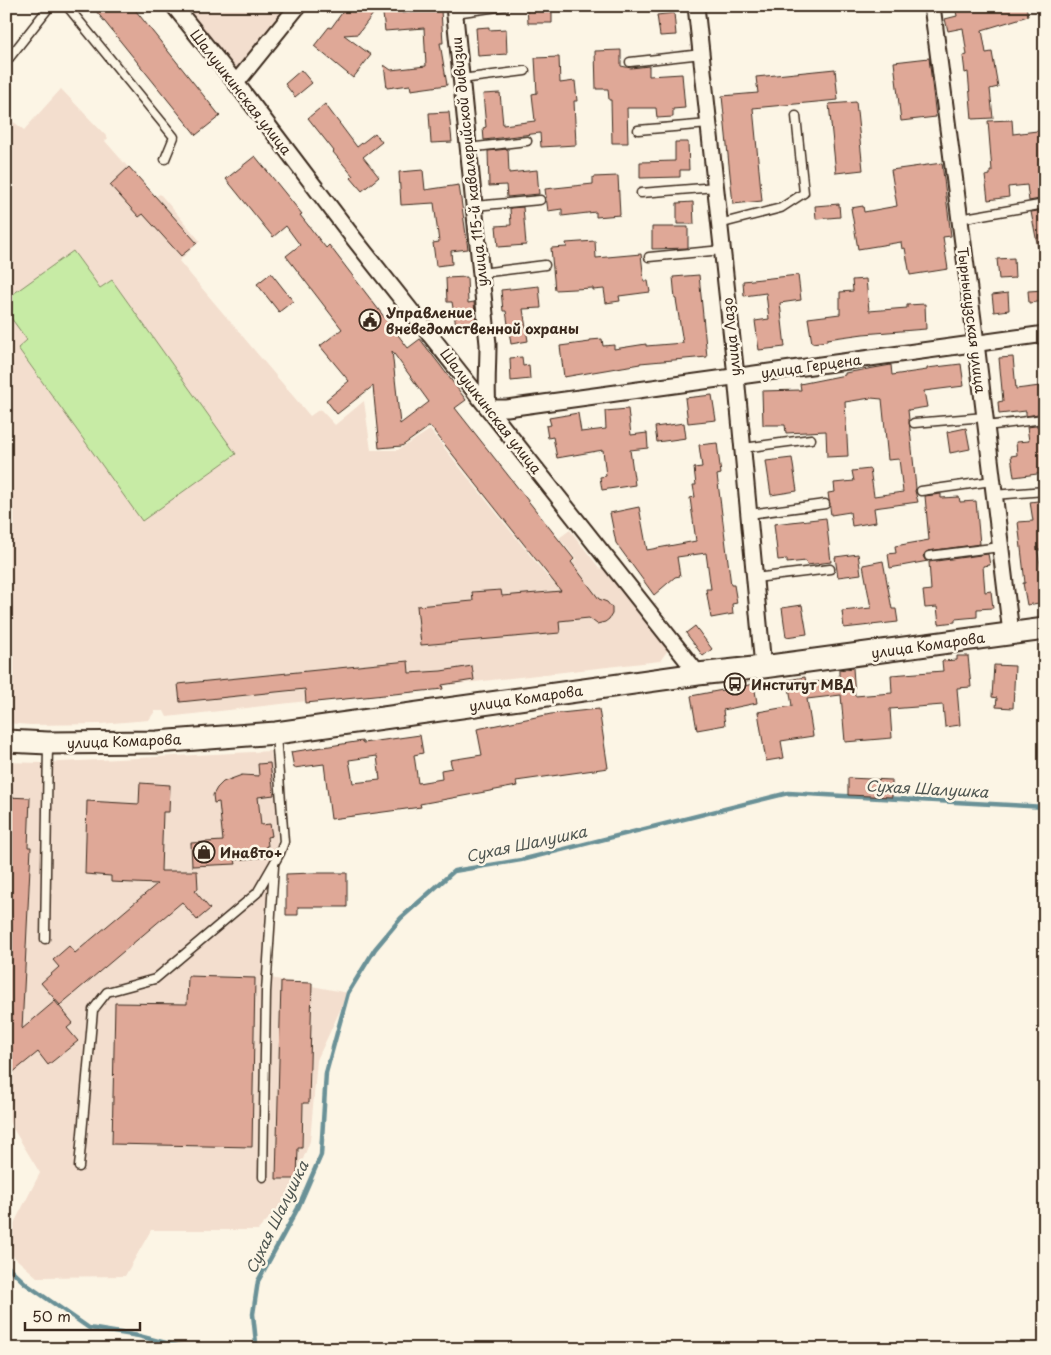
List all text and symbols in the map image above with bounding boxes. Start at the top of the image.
street label: Шалушкинская улица [185,25,297,159]
street label: улица 115-й кавалерийской дивизии [445,36,493,288]
street label: Тырныаузская улица [953,246,991,395]
street label: улица Лазо [716,296,746,377]
place label: Управление вневедомственной охраны [386,302,579,339]
public building icon: Управление вневедомственной охраны [358,308,382,332]
street label: Шалушкинская улица [435,344,547,478]
street label: улица Герцена [759,349,863,383]
street label: улица Комарова [870,627,986,663]
bus stop icon: Институт МВД [723,672,747,696]
place label: Институт МВД [751,674,856,695]
street label: улица Комарова [468,680,584,716]
street label: улица Комарова [66,728,182,753]
water label: Сухая Шалушка [865,773,990,803]
water label: Сухая Шалушка [464,819,589,867]
shop icon: Инавто+ [192,840,216,864]
place label: Инавто+ [220,842,283,863]
water label: Сухая Шалушка [239,1156,314,1277]
scale bar [25,1300,140,1332]
text: 50 m [32,1304,71,1327]

